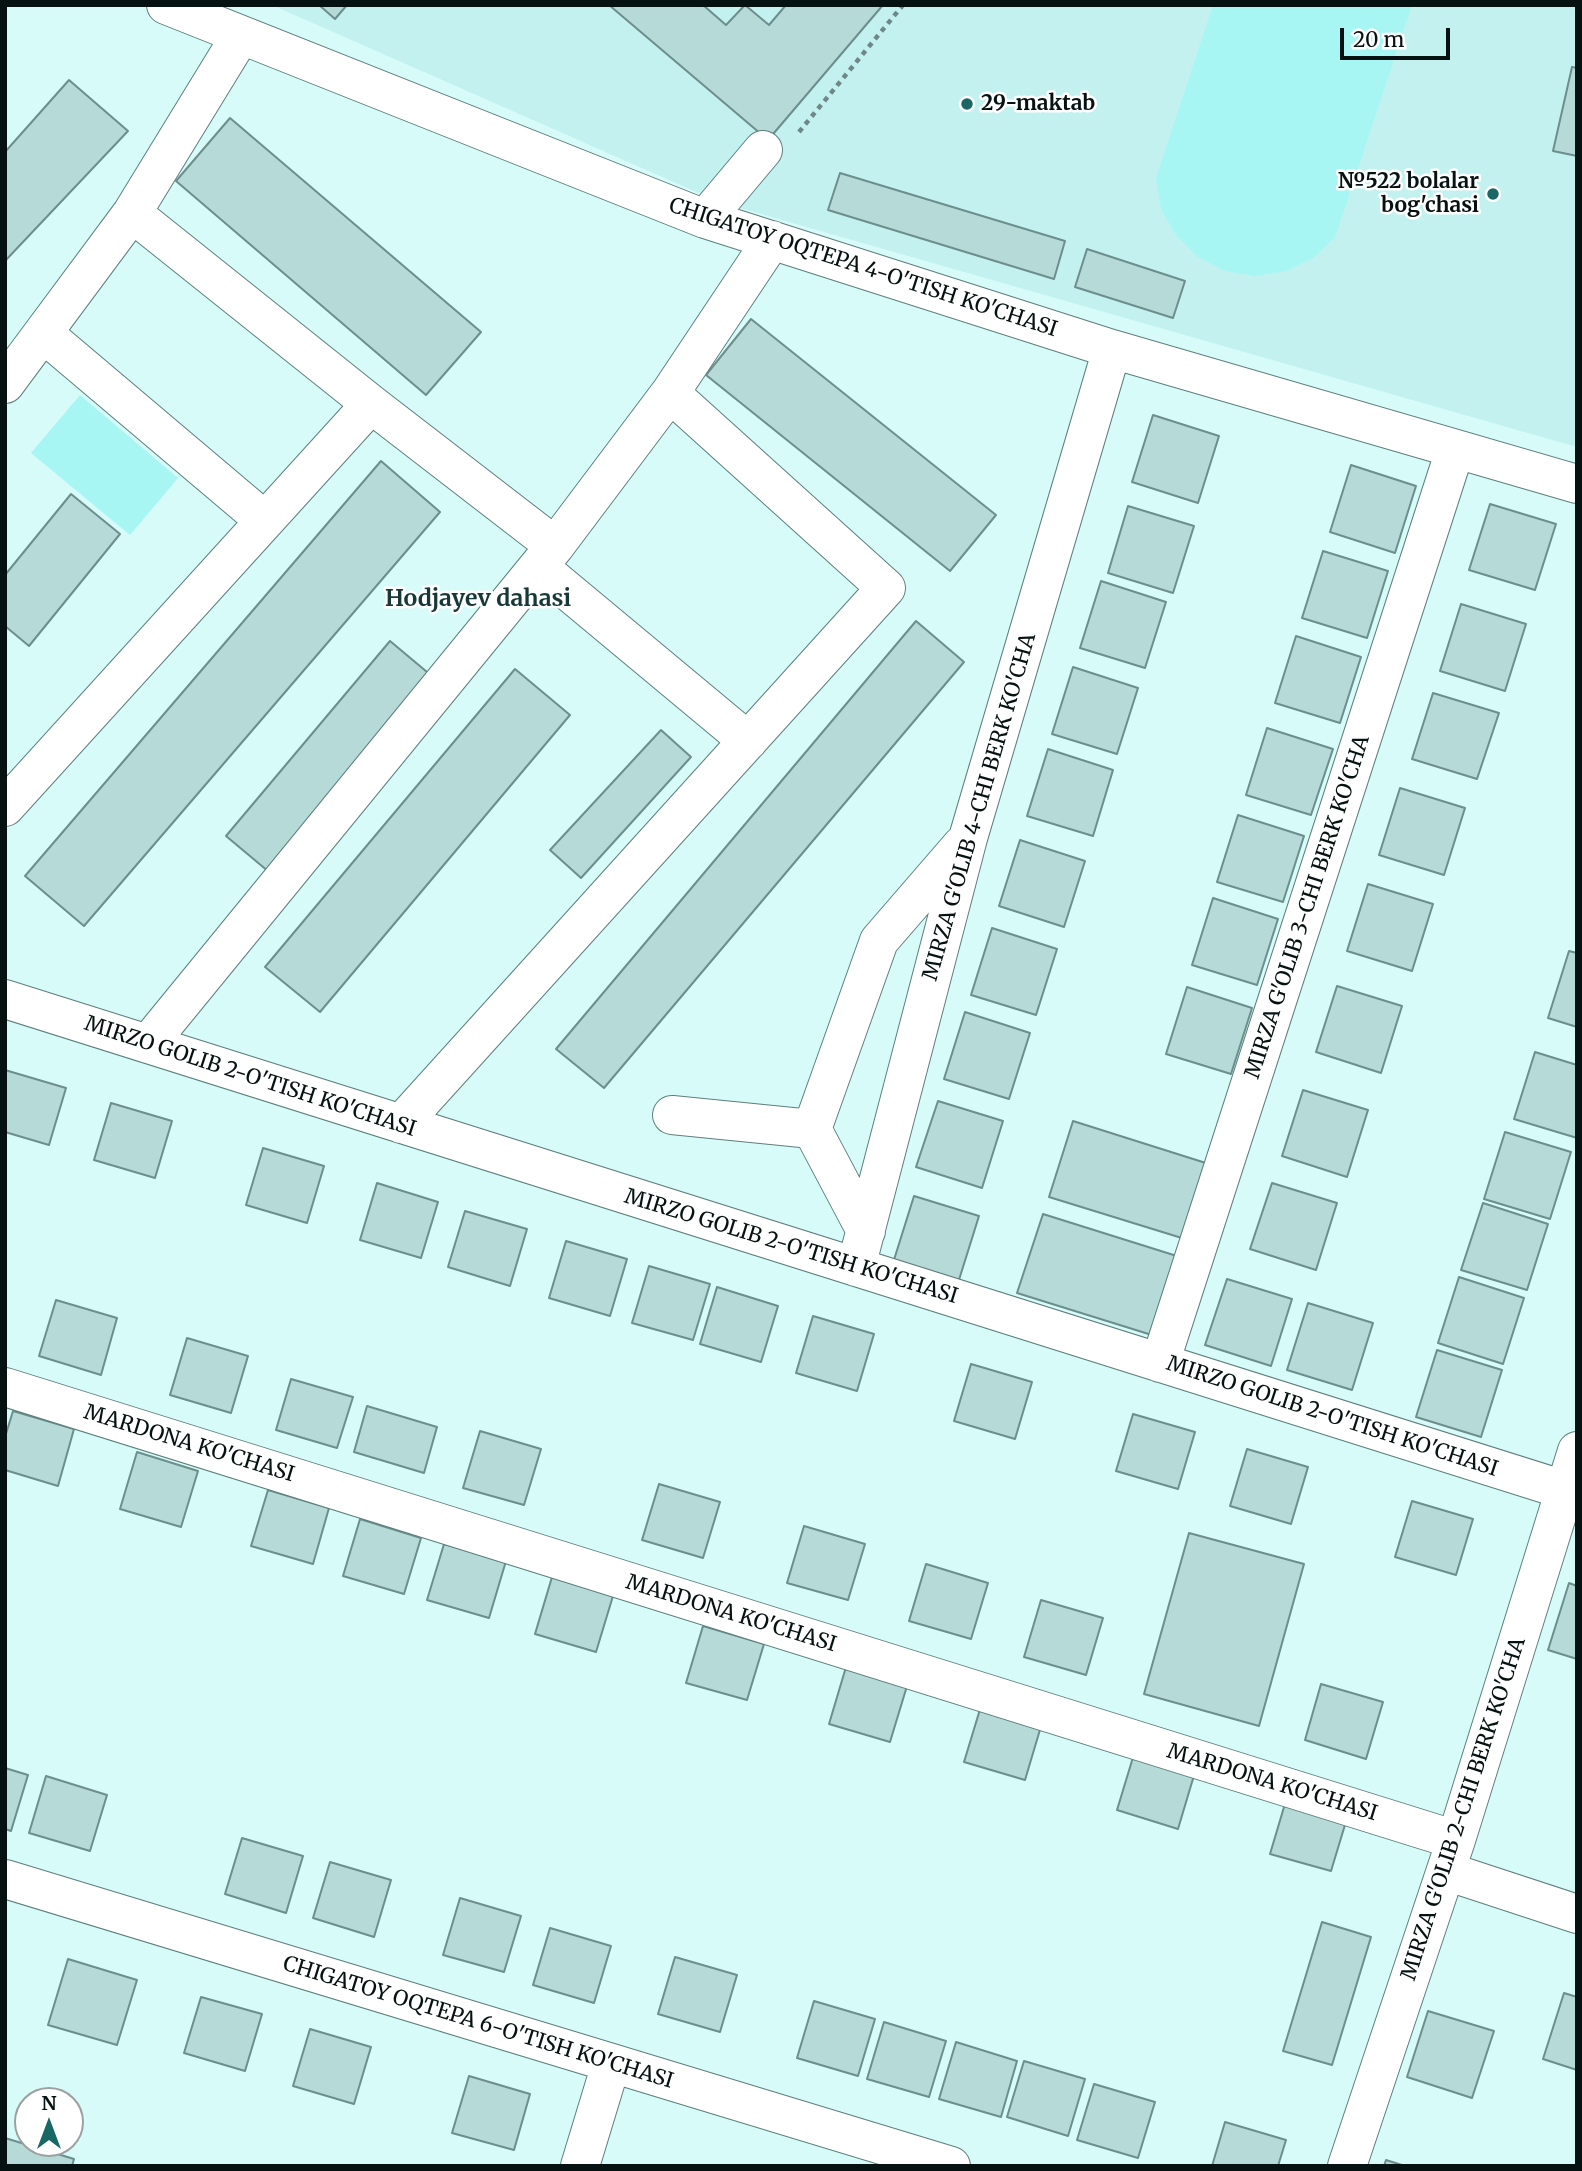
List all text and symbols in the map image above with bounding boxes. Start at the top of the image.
scale bar [1344,14,1454,58]
text: 20 m [1353,26,1404,53]
place label: 29-maktab [981,91,1095,117]
marker: 29-maktab [959,96,975,112]
place label: №522 bolalar bog'chasi [1338,169,1479,219]
marker: №522 bolalar bog'chasi [1485,186,1501,202]
street label: CHIGATOY OQTEPA 4-O'TISH KO'CHASI [666,193,1060,343]
district label: Hodjayev dahasi [385,585,571,613]
street label: MIRZA G'OLIB 4-CHI BERK KO'CHA [918,630,1042,984]
street label: MIRZA G'OLIB 3-CHI BERK KO'CHA [1240,732,1376,1082]
street label: MIRZO GOLIB 2-O'TISH KO'CHASI [81,1011,419,1143]
street label: MIRZO GOLIB 2-O'TISH KO'CHASI [621,1184,961,1310]
street label: MIRZO GOLIB 2-O'TISH KO'CHASI [1163,1351,1501,1483]
street label: MARDONA KO'CHASI [81,1400,297,1488]
street label: MARDONA KO'CHASI [623,1570,839,1658]
street label: MIRZA G'OLIB 2-CHI BERK KO'CHA [1397,1634,1531,1984]
street label: MARDONA KO'CHASI [1164,1739,1380,1827]
street label: CHIGATOY OQTEPA 6-O'TISH KO'CHASI [280,1951,676,2095]
north arrow [14,2087,84,2157]
text: N [41,2091,57,2115]

